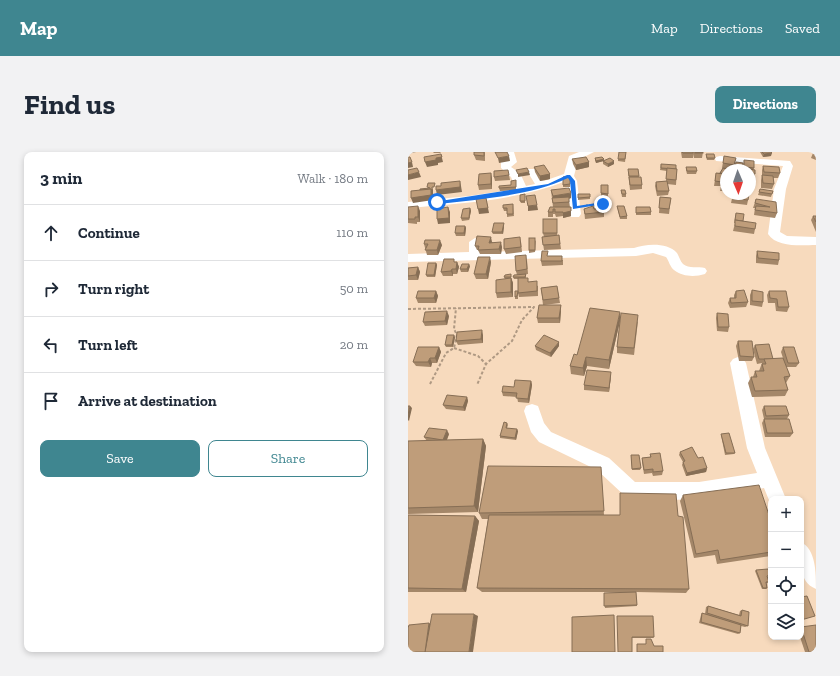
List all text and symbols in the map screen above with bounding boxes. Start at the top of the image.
text: Map [20,17,57,40]
text: Map [651,20,678,37]
text: Directions [700,20,763,37]
text: Saved [785,20,820,37]
button: Directions [715,86,816,123]
text: Find us [24,88,115,121]
north arrow [720,164,756,200]
text: 3 min [40,168,82,188]
text: Walk · 180 m [298,171,368,186]
route start [428,193,446,211]
route end [594,195,612,213]
icon: ahead [40,222,62,244]
text: Continue [78,224,140,242]
text: 110 m [336,225,368,240]
icon: right [40,278,62,300]
text: Turn right [78,280,149,298]
text: 50 m [340,281,368,296]
icon: left [40,334,62,356]
text: Turn left [78,336,138,354]
text: 20 m [340,337,368,352]
icon: arrive [40,390,62,412]
text: Arrive at destination [78,392,217,410]
button: Save [40,440,200,477]
button: Share [208,440,368,477]
map controls [768,496,804,640]
button: + [768,496,804,532]
button: − [768,532,804,568]
button: locate [768,568,804,604]
button: layers [768,604,804,640]

